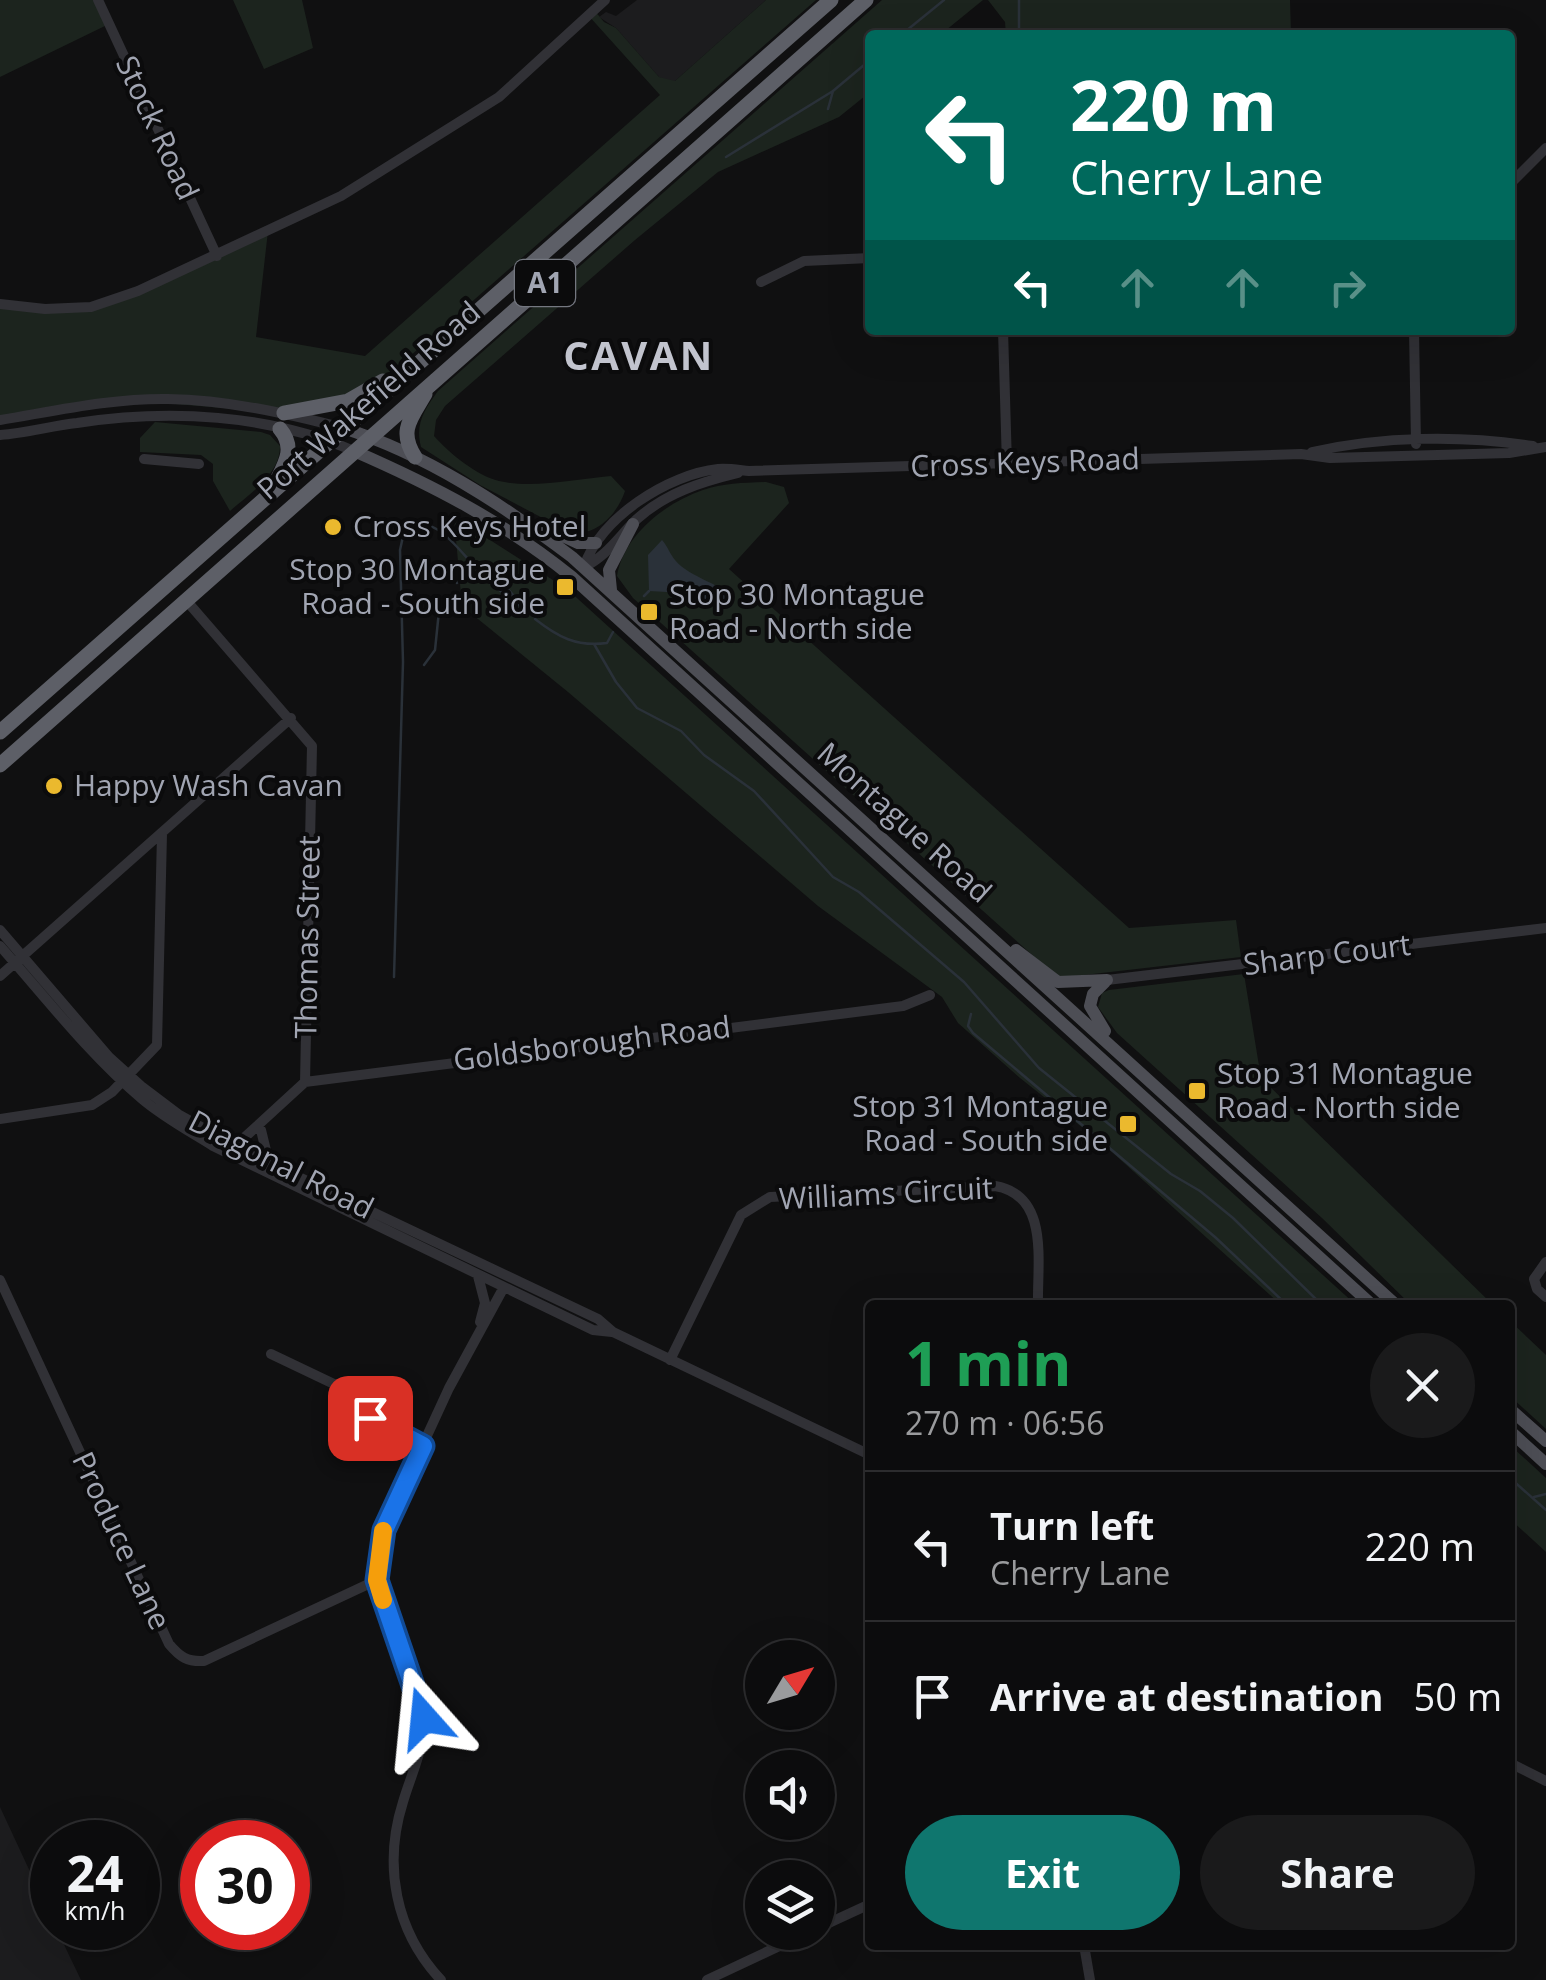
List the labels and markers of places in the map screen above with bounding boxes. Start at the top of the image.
place label: Cross Keys Hotel [353,505,586,546]
marker: Cross Keys Hotel [322,516,344,538]
place label: Stop 30 Montague Road - South side [289,548,545,623]
place label: Stop 30 Montague Road - North side [669,573,925,648]
marker: Stop 30 Montague Road - South side [554,576,576,598]
marker: Stop 30 Montague Road - North side [638,601,660,623]
place label: Happy Wash Cavan [74,764,343,805]
marker: Happy Wash Cavan [43,775,65,797]
place label: Stop 31 Montague Road - North side [1217,1052,1473,1127]
marker: Stop 31 Montague Road - North side [1186,1080,1208,1102]
place label: Stop 31 Montague Road - South side [852,1085,1108,1160]
marker: Stop 31 Montague Road - South side [1117,1113,1139,1135]
pin [328,1376,413,1461]

